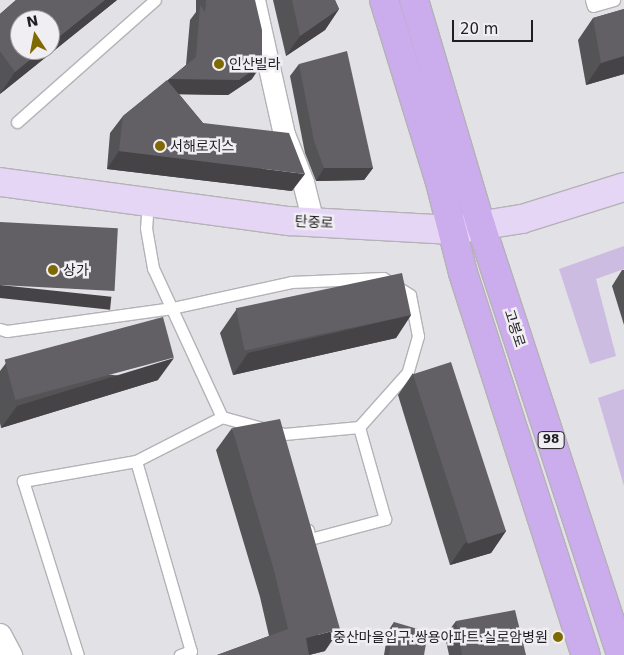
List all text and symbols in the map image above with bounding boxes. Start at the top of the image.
north arrow [10,10,60,60]
scale bar [454,10,535,42]
text: N [25,12,40,30]
text: 20 m [460,20,498,38]
place label: 인산빌라 [229,56,281,72]
marker: 인산빌라 [213,58,225,70]
place label: 서해로지스 [170,138,234,154]
marker: 서해로지스 [154,140,166,152]
street label: 탄중로 [294,213,334,231]
place label: 상가 [63,262,89,278]
marker: 상가 [47,264,59,276]
street label: 고봉로 [501,307,529,349]
road number: 98 [537,430,565,450]
place label: 중산마을입구.쌍용아파트.실로암병원 [333,629,548,645]
marker: 중산마을입구.쌍용아파트.실로암병원 [552,631,564,643]

